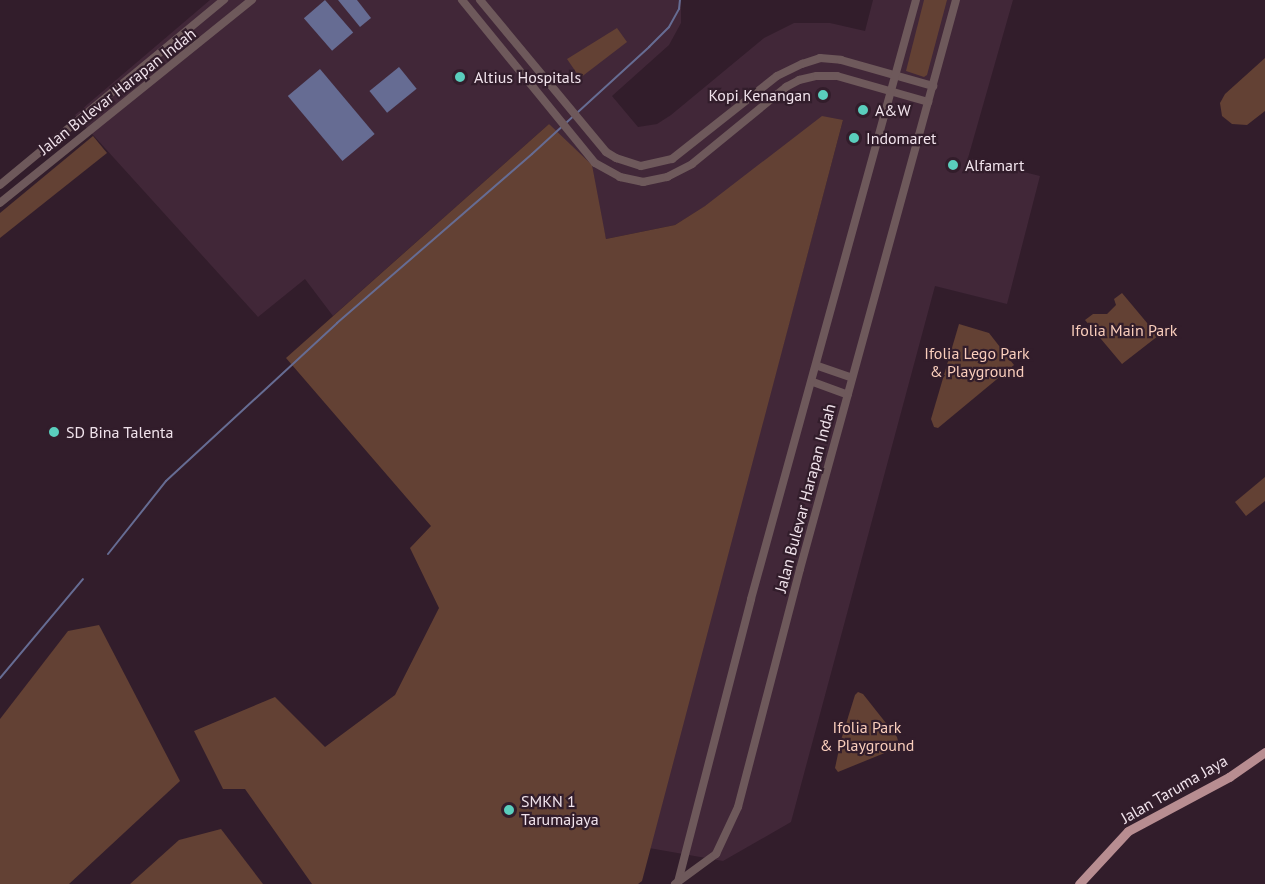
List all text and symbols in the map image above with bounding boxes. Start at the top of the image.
street label: Jalan Bulevar Harapan Indah [35,24,199,158]
place label: Altius Hospitals [474,67,581,87]
marker: Altius Hospitals [451,68,469,86]
place label: Kopi Kenangan [708,85,811,105]
marker: Kopi Kenangan [816,88,830,102]
place label: A&W [875,100,911,120]
marker: A&W [856,103,870,117]
place label: Indomaret [866,128,937,148]
marker: Indomaret [847,131,861,145]
place label: Alfamart [965,155,1024,175]
marker: Alfamart [946,158,960,172]
park label: Ifolia Main Park [1071,320,1177,340]
park label: Ifolia Lego Park & Playground [924,343,1030,381]
street label: Jalan Bulevar Harapan Indah [771,402,839,594]
place label: SD Bina Talenta [66,422,174,442]
marker: SD Bina Talenta [47,425,61,439]
park label: Ifolia Park & Playground [820,717,914,755]
street label: Jalan Taruma Jaya [1117,751,1231,827]
place label: SMKN 1 Tarumajaya [521,791,599,829]
marker: SMKN 1 Tarumajaya [502,803,516,817]

